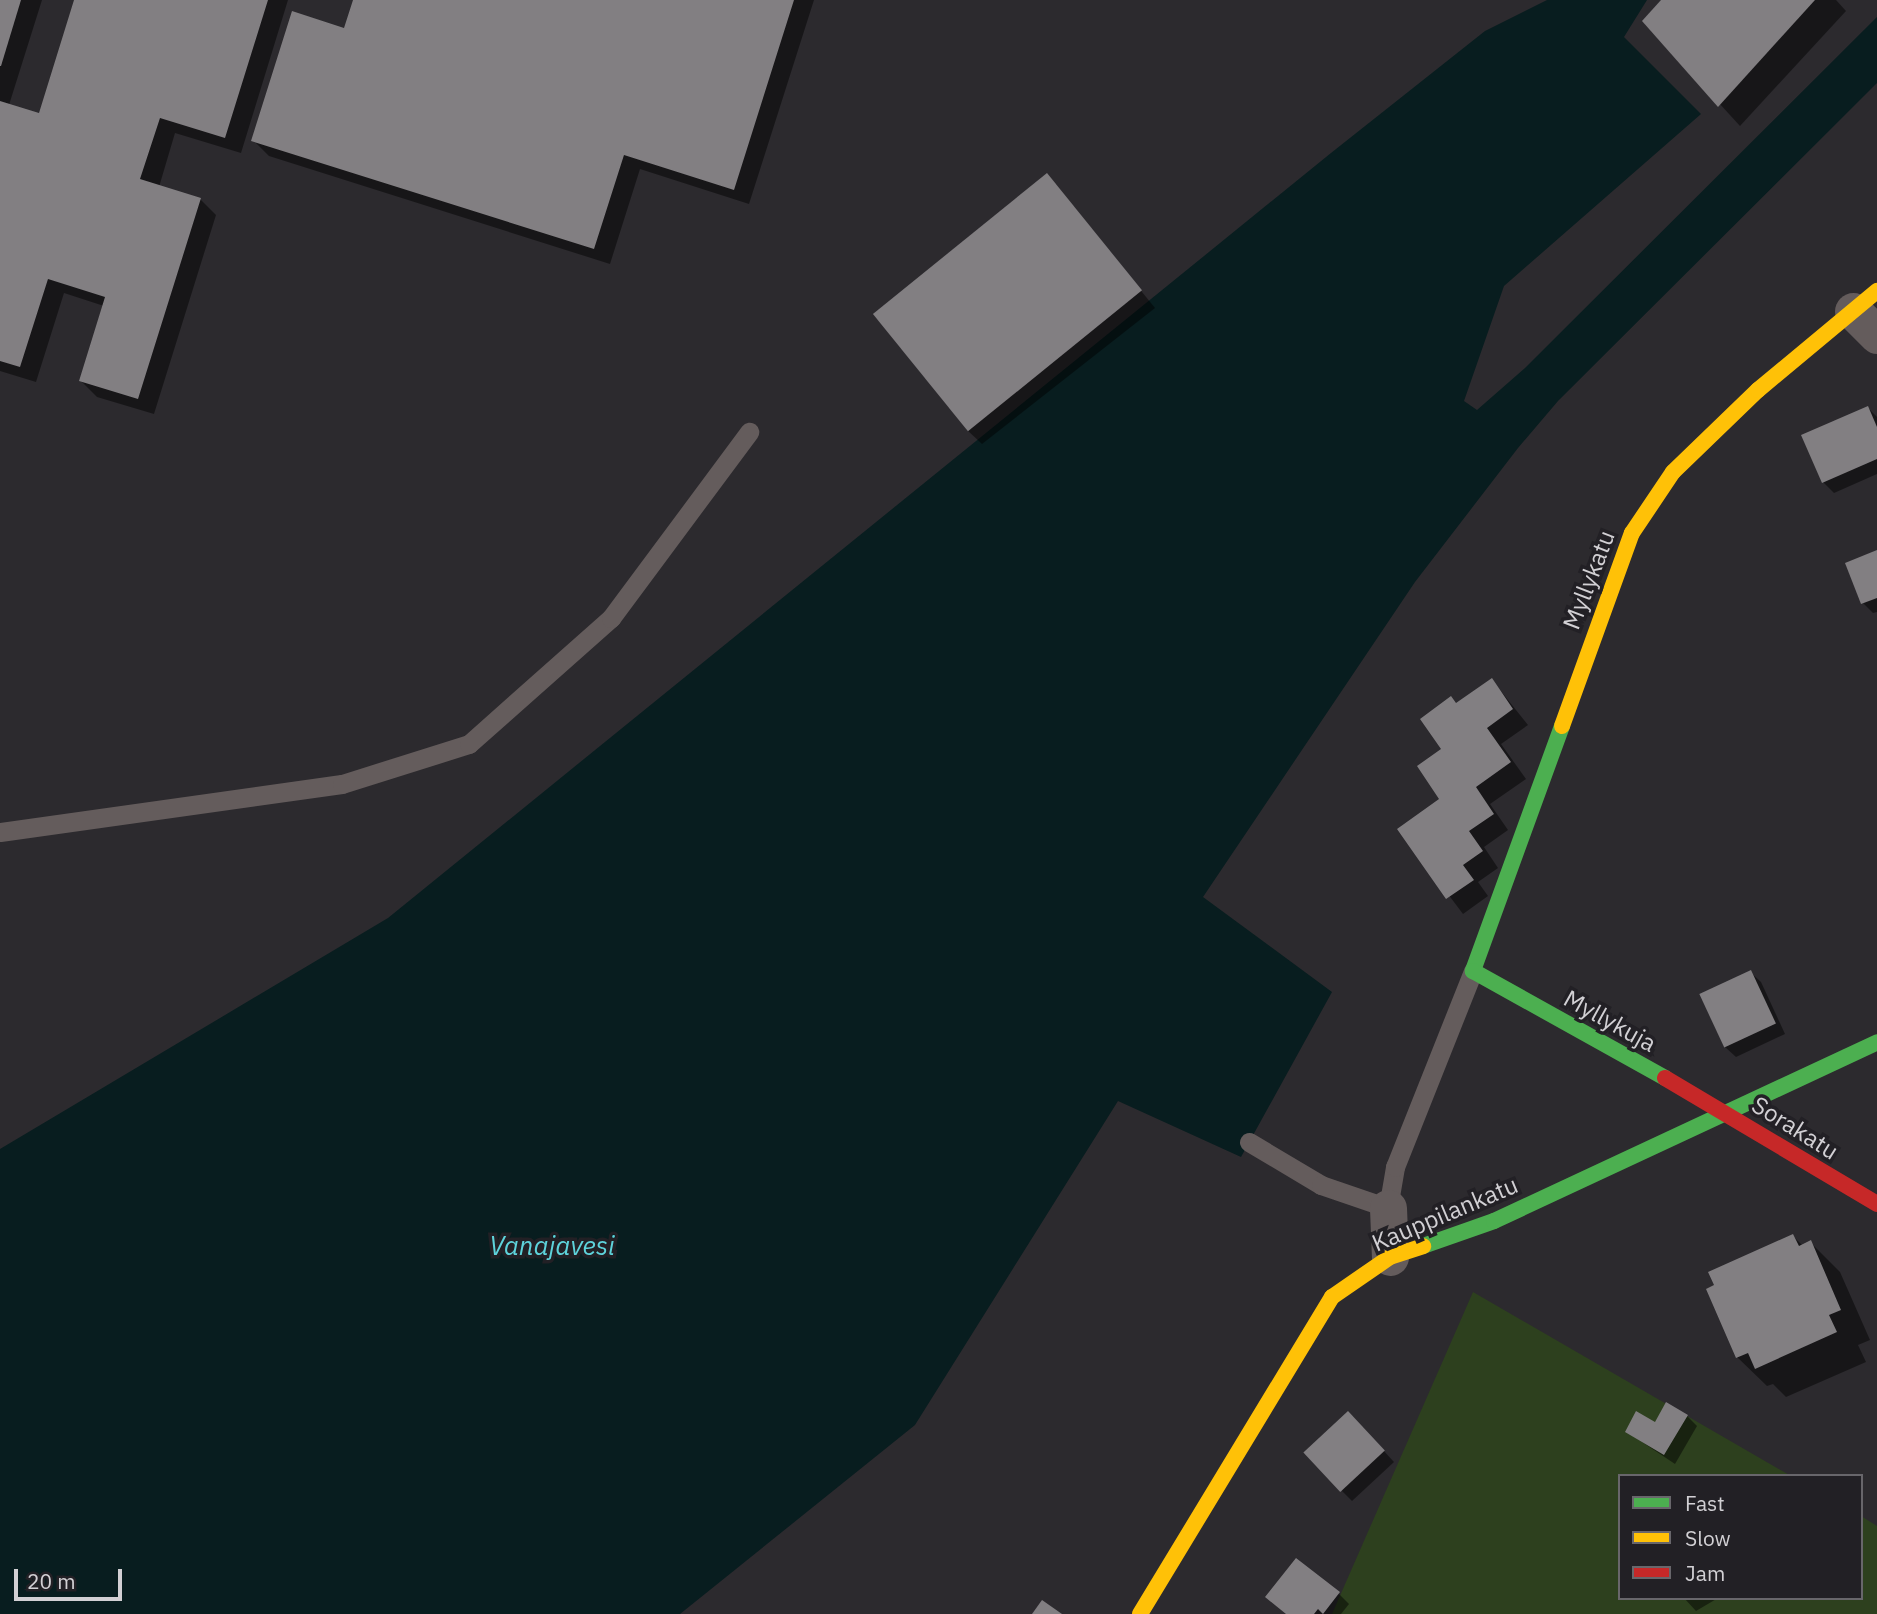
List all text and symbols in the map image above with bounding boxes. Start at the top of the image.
street label: Myllykatu [1557,527,1621,633]
street label: Myllykuja [1559,984,1661,1058]
street label: Sorakatu [1747,1090,1843,1166]
street label: Kauppilankatu [1368,1170,1522,1258]
water label: Vanajavesi [489,1230,615,1262]
legend [1618,1474,1863,1600]
text: Fast [1685,1489,1725,1517]
text: Slow [1685,1524,1731,1552]
scale bar [18,1554,126,1598]
text: Jam [1685,1559,1725,1587]
text: 20 m [27,1567,76,1595]

